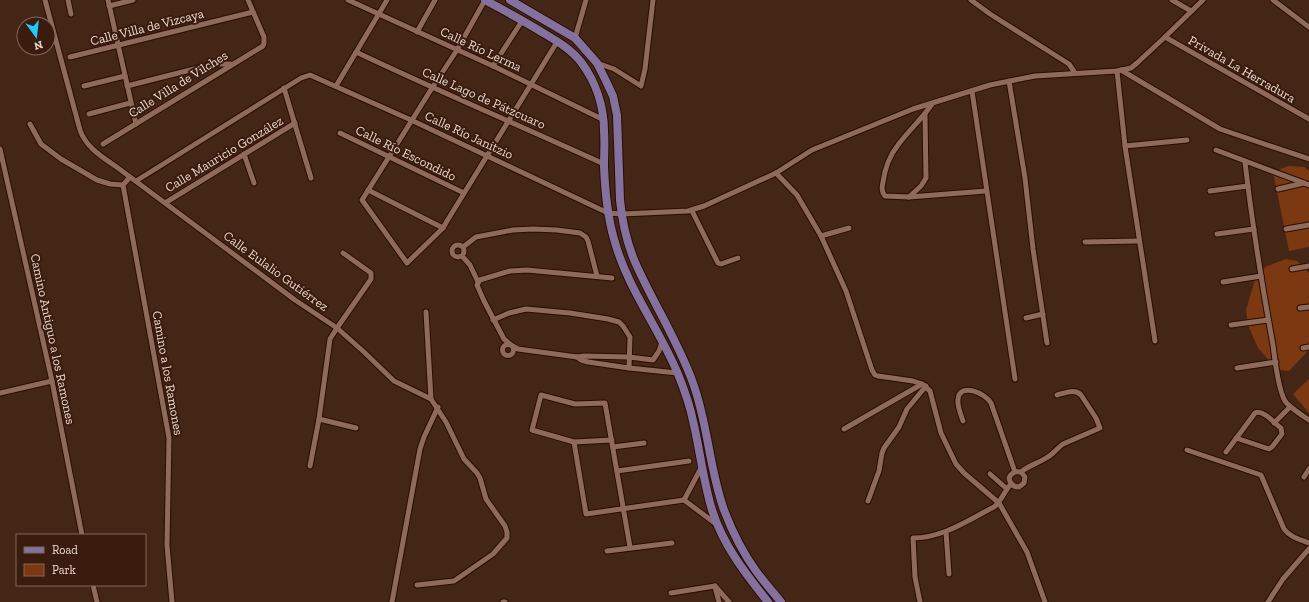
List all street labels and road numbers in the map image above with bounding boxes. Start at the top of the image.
street label: Calle Villa de Vizcaya [89,5,206,48]
street label: Calle Río Lerma [438,24,525,75]
street label: Privada La Herradura [1186,32,1299,106]
street label: Calle Villa de Vilches [126,47,231,121]
street label: Calle Lago de Pátzcuaro [420,64,548,132]
street label: Calle Río Janitzio [422,108,516,162]
street label: Calle Mauricio González [162,113,286,195]
street label: Calle Río Escondido [353,122,459,184]
street label: Calle Eulalio Gutiérrez [221,228,331,314]
street label: Camino Antiguo a los Ramones [28,252,78,426]
street label: Camino a los Ramones [150,310,186,437]

